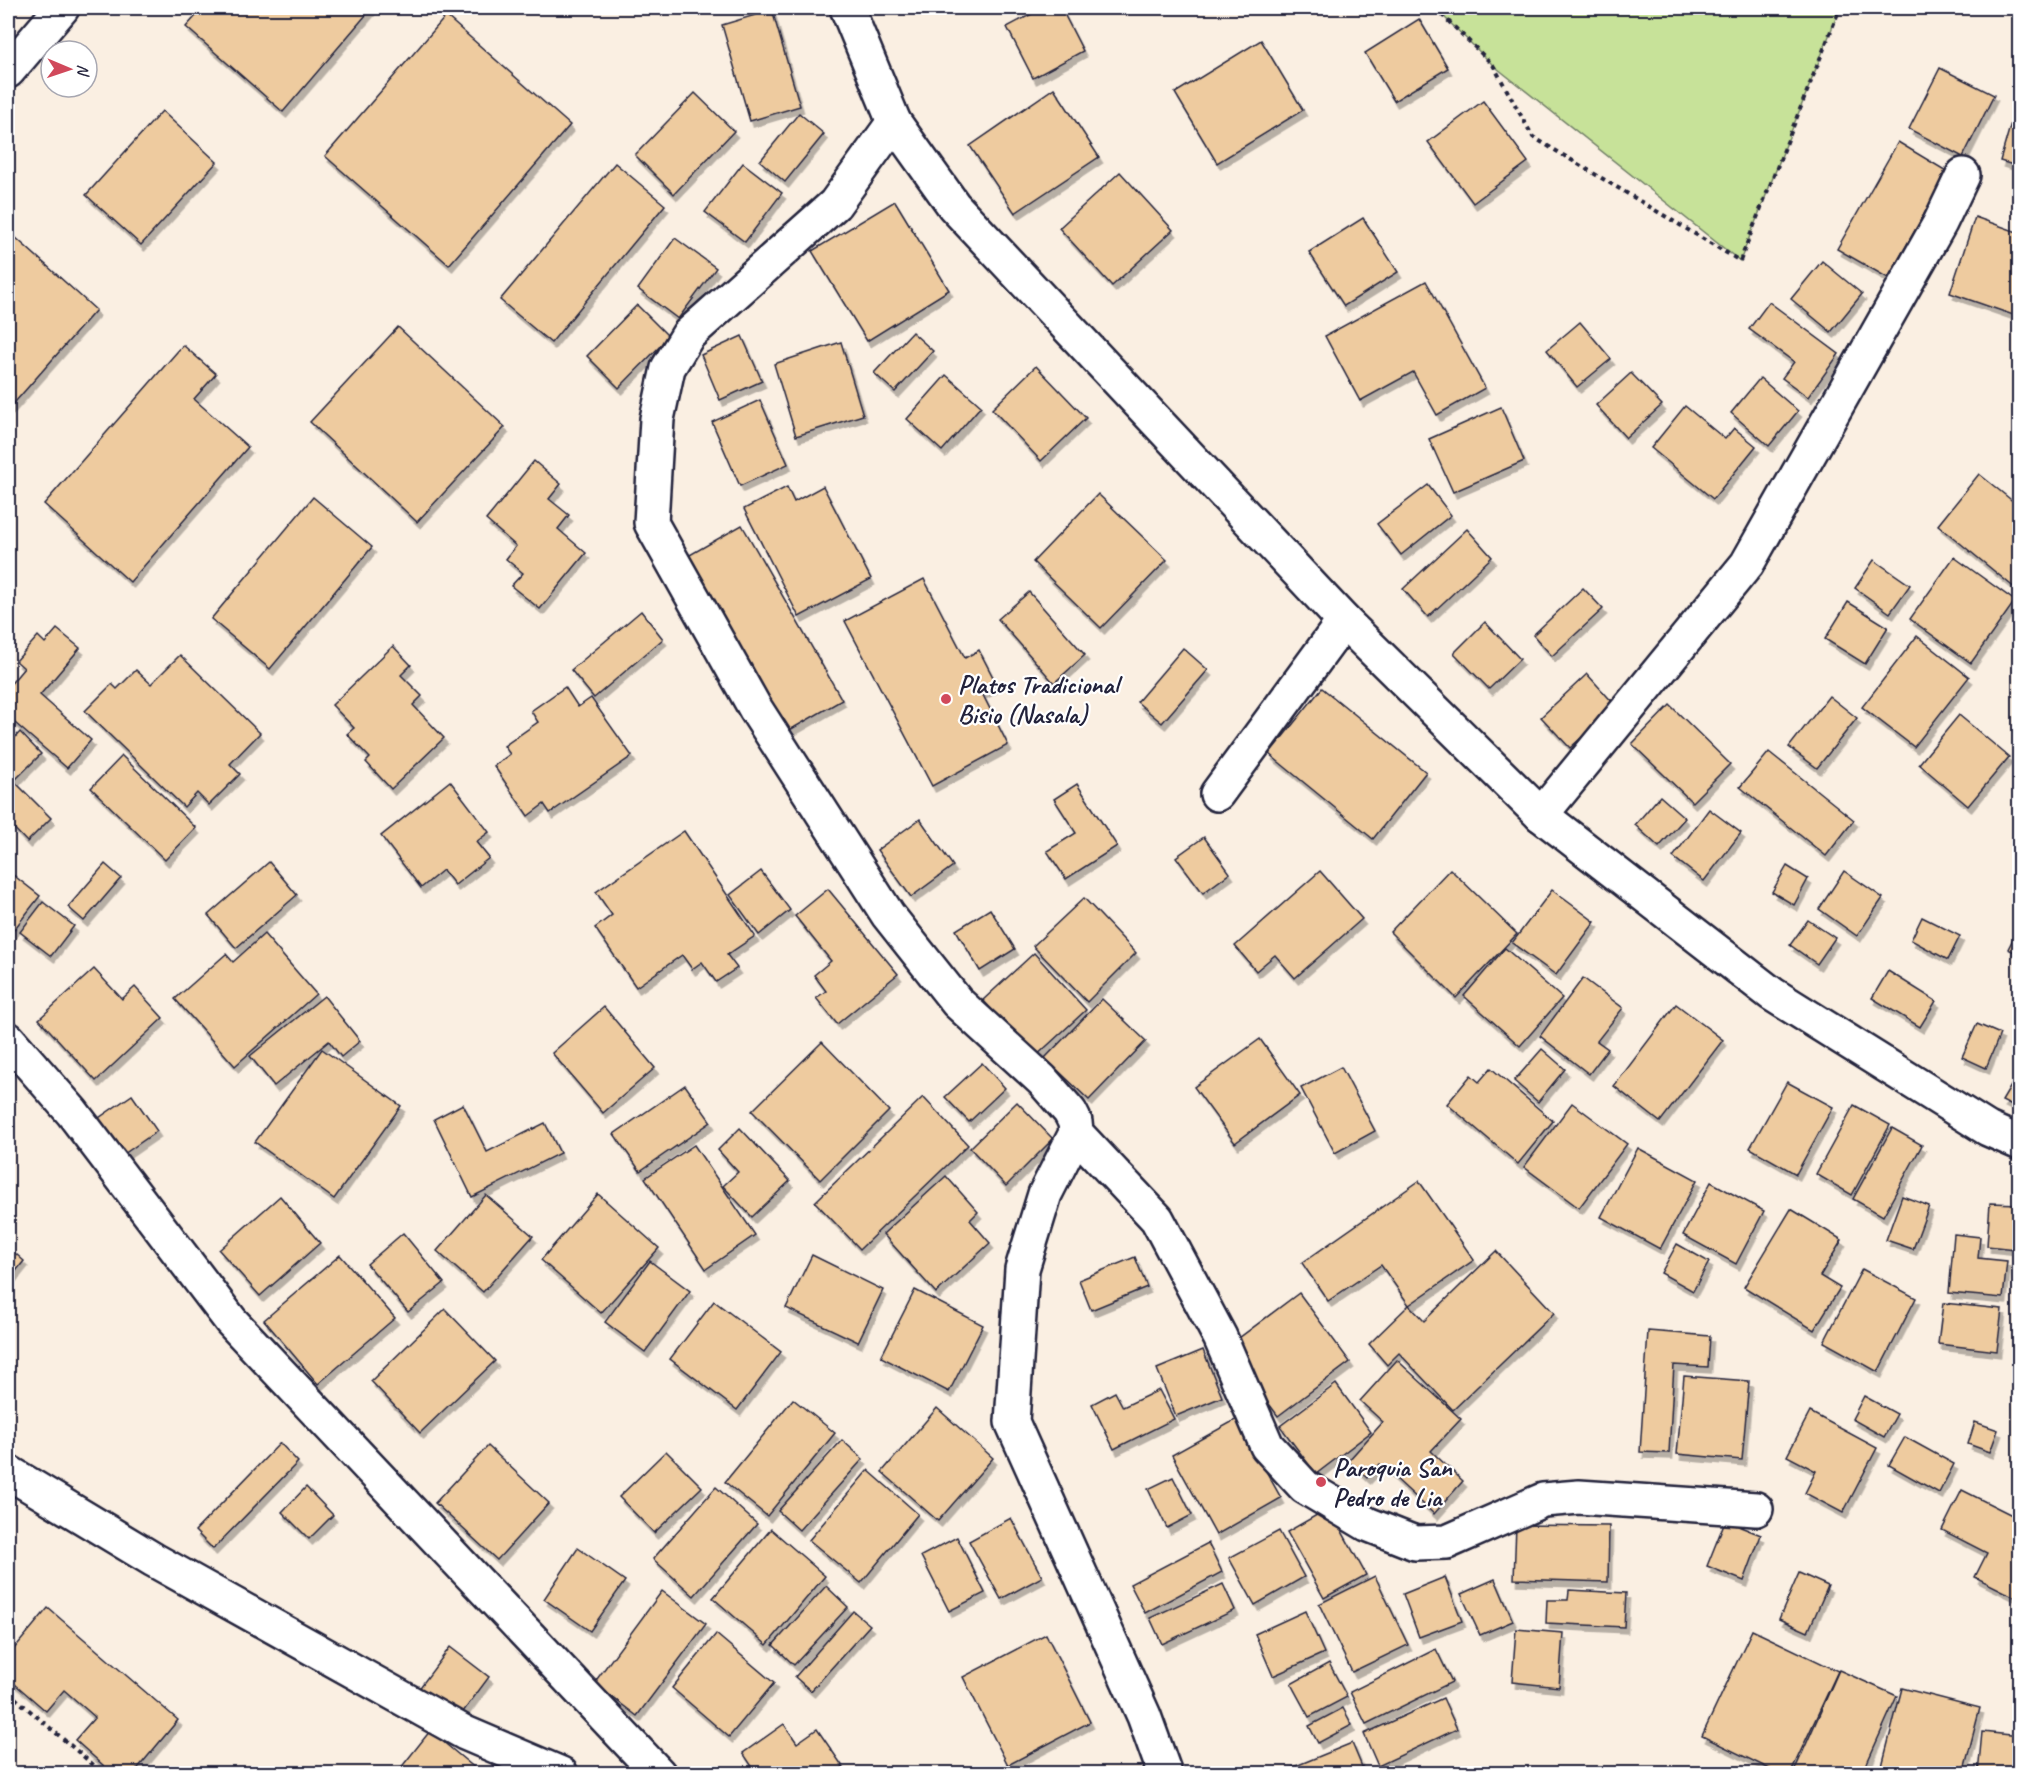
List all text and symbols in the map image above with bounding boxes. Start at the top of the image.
north arrow [39,39,99,99]
text: N [73,64,93,78]
place label: Platos Tradicional Bisio (Nasala) [958,668,1123,731]
marker: Platos Tradicional Bisio (Nasala) [939,692,953,706]
place label: Paroquia San Pedro de Lia [1333,1451,1453,1514]
marker: Paroquia San Pedro de Lia [1314,1475,1328,1489]

